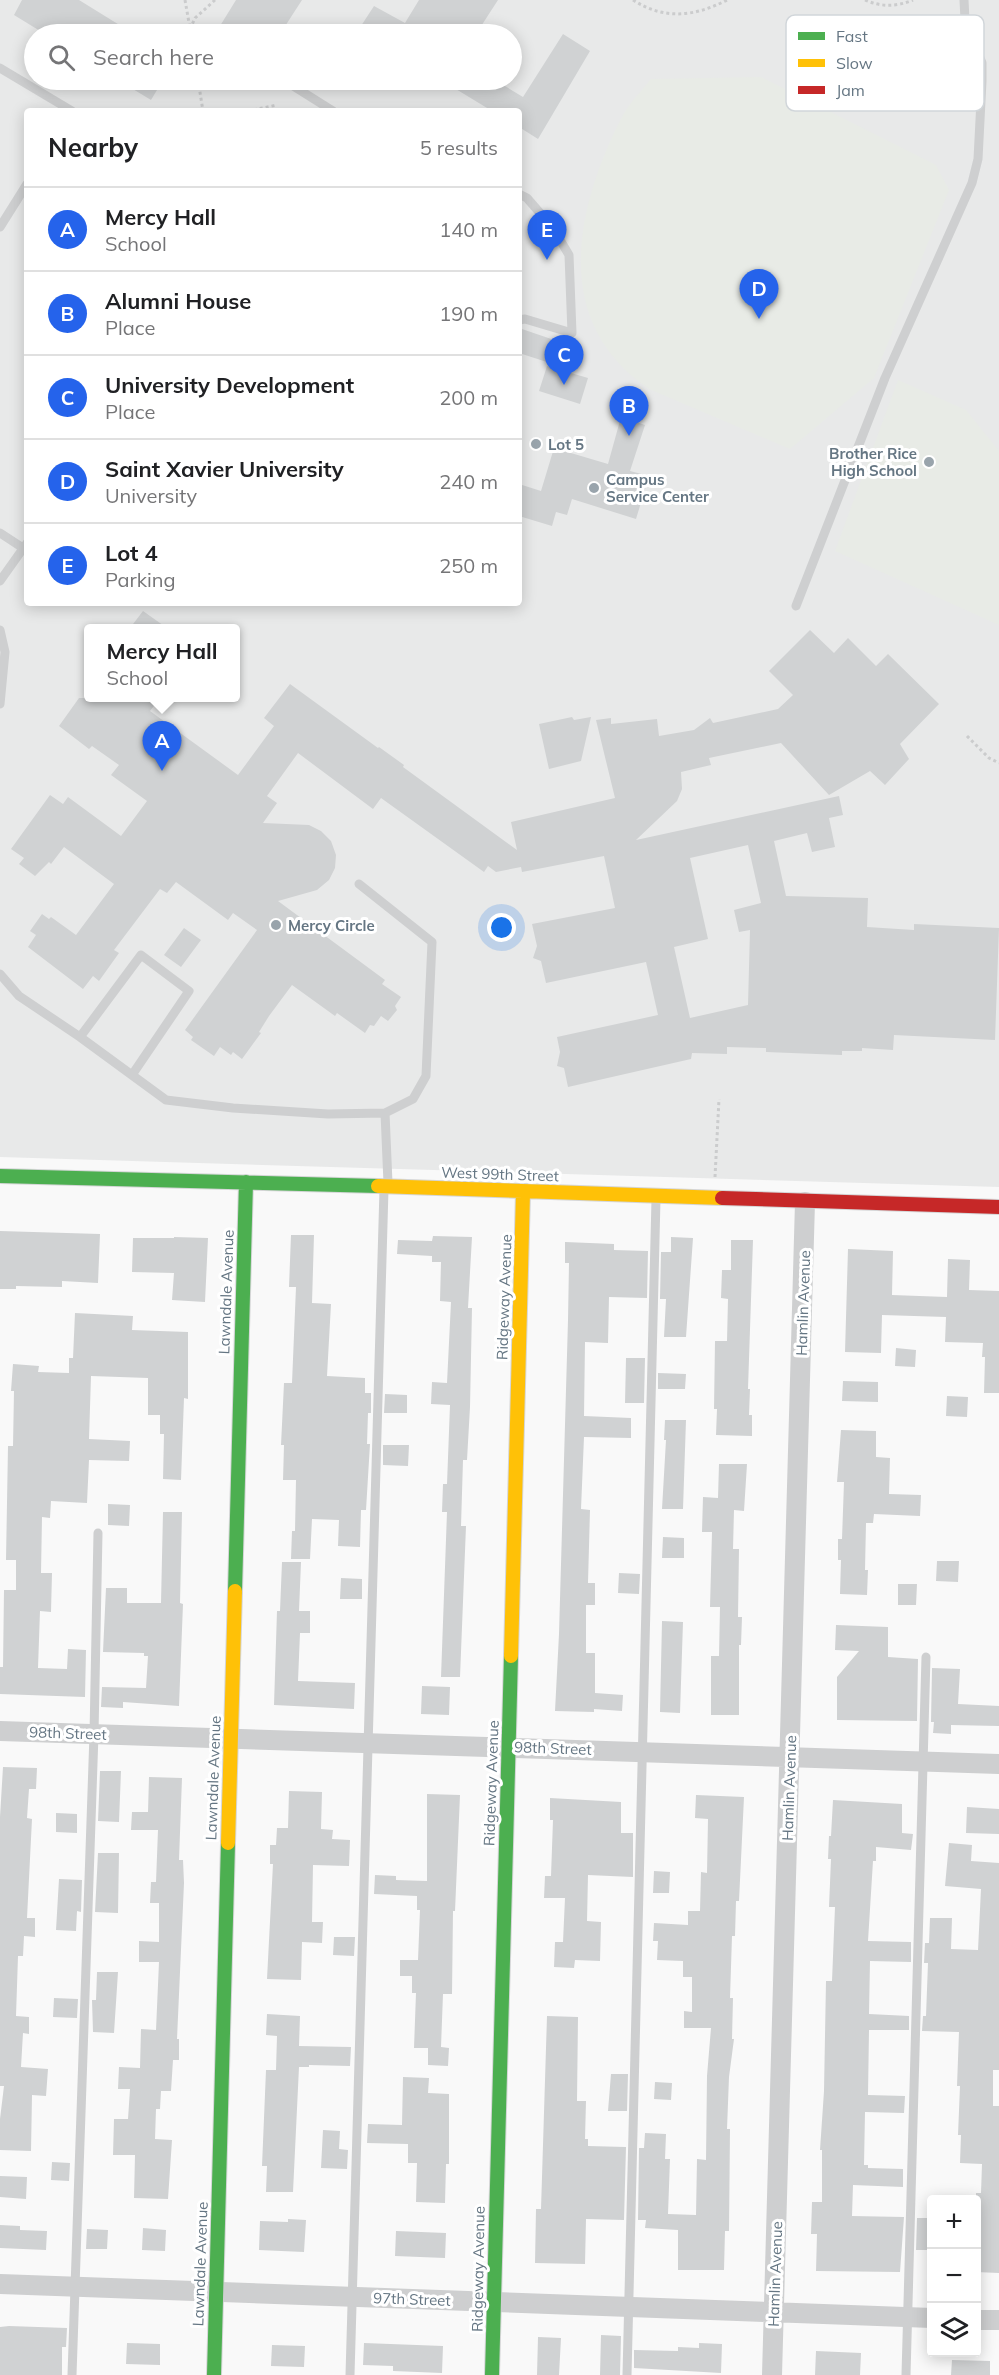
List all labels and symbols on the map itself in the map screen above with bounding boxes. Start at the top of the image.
legend [786,15,984,111]
text: Fast [836,26,868,46]
text: Slow [836,53,873,73]
text: Jam [836,80,865,100]
pin: E [528,210,566,260]
pin: D [740,270,778,319]
pin: C [544,336,584,385]
pin: B [610,386,648,436]
place label: Lot 5 [548,435,584,454]
marker: Lot 5 [529,437,543,451]
place label: Brother Rice High School [829,444,917,480]
marker: Brother Rice High School [922,455,936,469]
place label: Campus Service Center [606,470,709,506]
marker: Campus Service Center [587,481,601,495]
pin: A [142,722,182,771]
your location [487,913,516,942]
place label: Mercy Circle [288,916,375,935]
marker: Mercy Circle [269,918,283,932]
street label: West 99th Street [441,1162,559,1186]
street label: Lawndale Avenue [214,1229,238,1355]
street label: Ridgeway Avenue [492,1234,516,1360]
street label: Hamlin Avenue [792,1250,814,1356]
street label: Lawndale Avenue [201,1715,225,1841]
street label: Ridgeway Avenue [479,1720,503,1846]
street label: 98th Street [29,1722,107,1744]
street label: Hamlin Avenue [778,1735,800,1841]
street label: 98th Street [514,1737,592,1759]
street label: Lawndale Avenue [188,2201,212,2327]
street label: Ridgeway Avenue [467,2206,489,2332]
street label: Hamlin Avenue [764,2221,786,2327]
street label: 97th Street [373,2288,451,2310]

